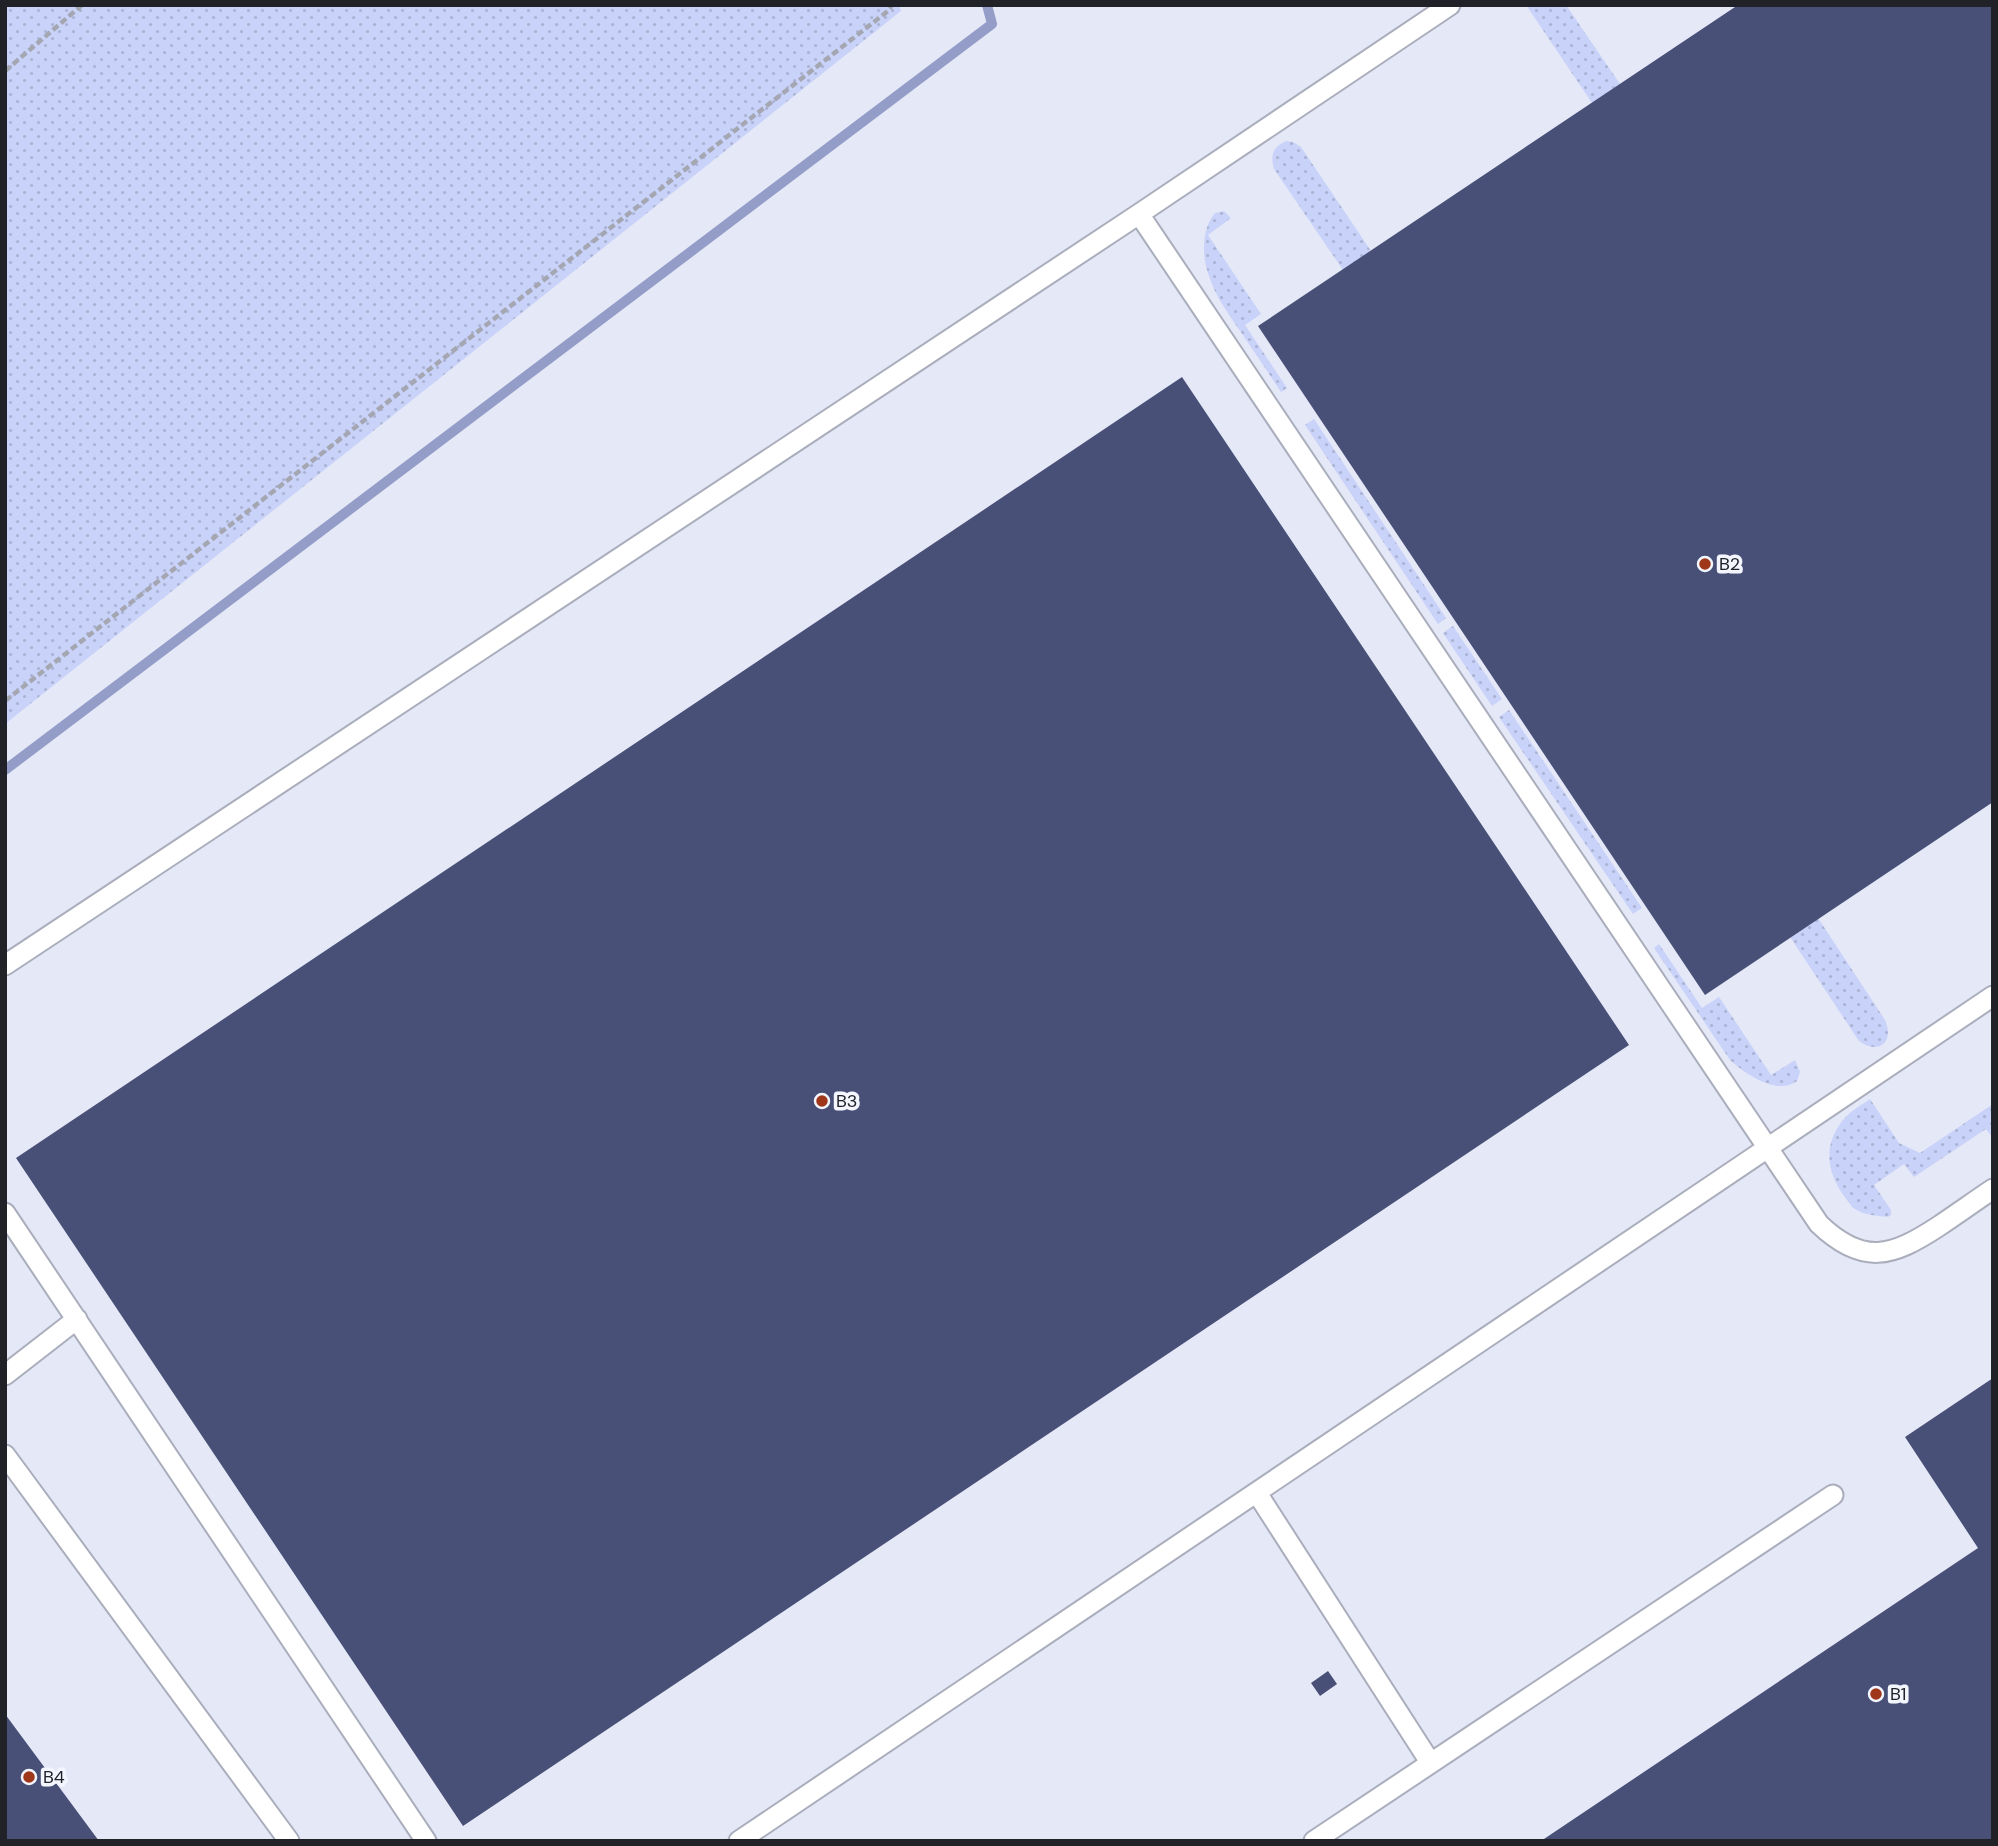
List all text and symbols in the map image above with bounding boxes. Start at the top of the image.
place label: B2 [1719,552,1740,576]
marker: B2 [1697,556,1713,572]
place label: B3 [836,1089,858,1113]
marker: B3 [814,1093,830,1109]
place label: B1 [1890,1682,1906,1706]
marker: B1 [1868,1686,1884,1702]
place label: B4 [43,1765,65,1789]
marker: B4 [21,1769,37,1785]

